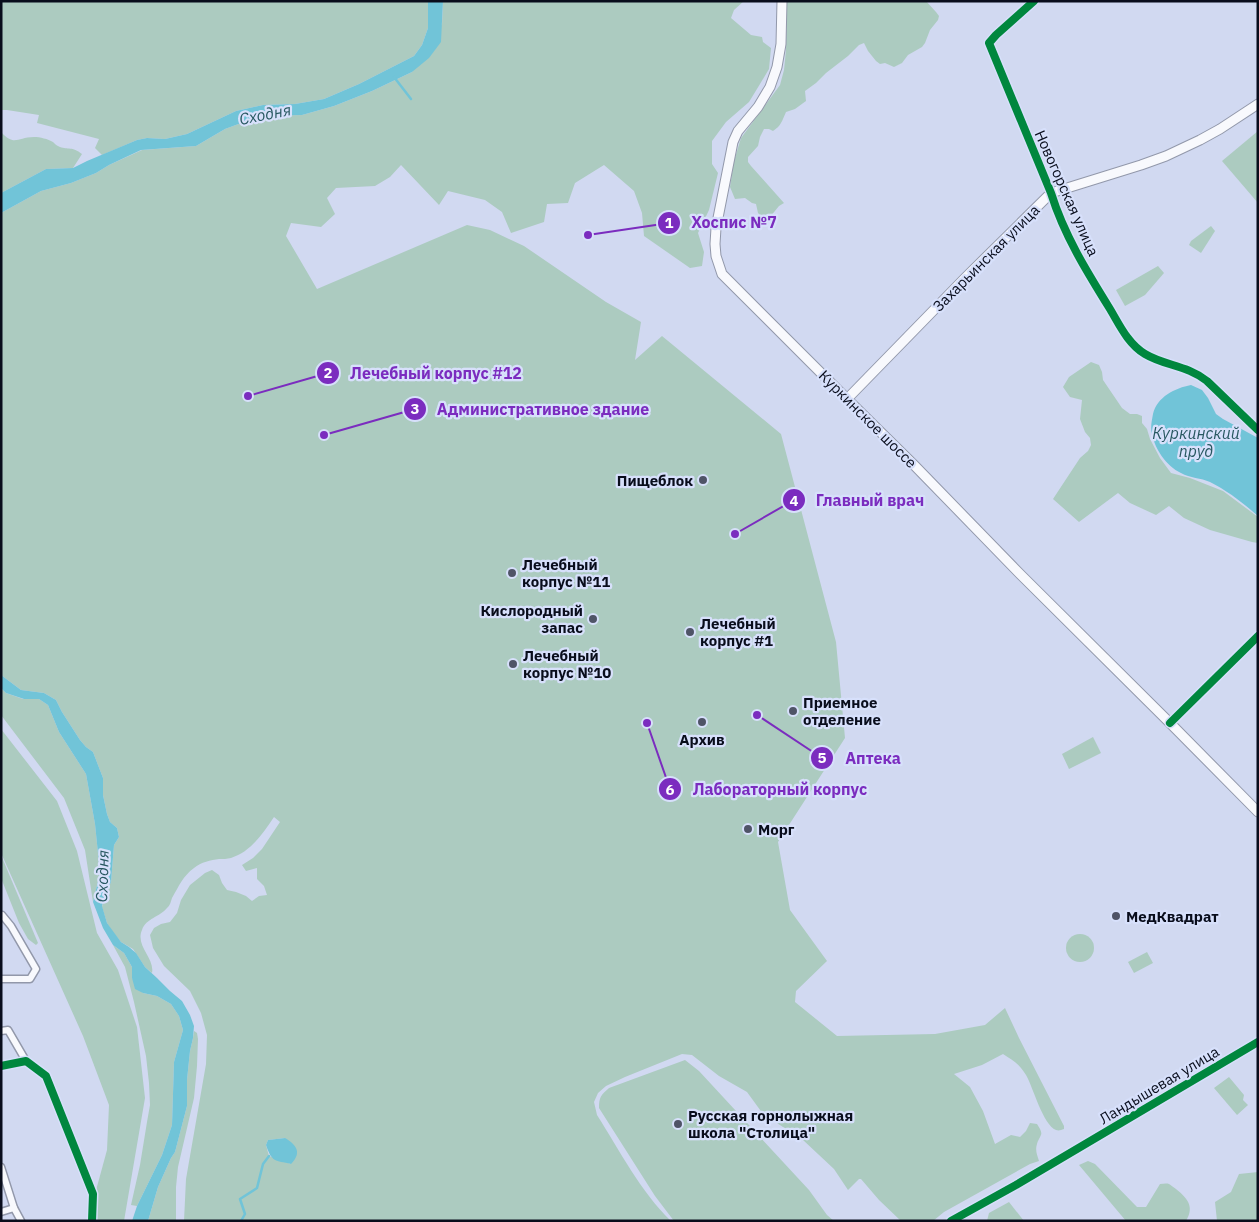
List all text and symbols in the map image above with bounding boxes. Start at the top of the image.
water label: Сходня [237,99,293,129]
street label: Новогорская улица [1031,127,1103,259]
street label: Захарьинская улица [929,201,1043,315]
callout: Хоспис №7 [656,207,787,238]
text: Хоспис №7 [691,212,777,232]
text: 1 [664,213,674,232]
callout: Лечебный корпус #12 [315,358,532,389]
text: 2 [323,363,333,382]
text: Лечебный корпус #12 [350,363,522,383]
street label: Куркинское шоссе [815,366,921,472]
callout: Административное здание [402,394,660,425]
text: 3 [410,399,420,418]
text: Административное здание [437,399,649,419]
water label: Куркинский пруд [1152,423,1240,461]
place label: Пищеблок [617,471,693,490]
marker: Пищеблок [697,474,709,486]
callout: Главный врач [781,485,934,516]
text: Главный врач [816,490,924,510]
text: 4 [789,491,799,510]
place label: Лечебный корпус №11 [522,555,610,591]
marker: Лечебный корпус №11 [506,567,518,579]
place label: Кислородный запас [480,601,583,637]
marker: Кислородный запас [587,613,599,625]
place label: Лечебный корпус #1 [700,614,776,650]
marker: Лечебный корпус #1 [684,626,696,638]
place label: Лечебный корпус №10 [523,646,611,682]
marker: Лечебный корпус №10 [507,658,519,670]
place label: Приемное отделение [803,693,881,729]
marker: Приемное отделение [787,705,799,717]
marker: Архив [696,716,708,728]
place label: Архив [679,730,725,749]
callout: Аптека [810,743,911,774]
text: 5 [817,748,827,767]
text: Аптека [845,748,901,768]
callout: Лабораторный корпус [657,774,877,805]
text: Лабораторный корпус [693,779,867,799]
text: 6 [665,780,675,799]
place label: Морг [758,820,795,839]
marker: Морг [742,823,754,835]
water label: Сходня [91,849,113,903]
place label: МедКвадрат [1126,907,1219,926]
marker: МедКвадрат [1110,910,1122,922]
street label: Ландышевая улица [1096,1042,1222,1128]
place label: Русская горнолыжная школа "Столица" [688,1106,853,1142]
marker: Русская горнолыжная школа "Столица" [672,1118,684,1130]

